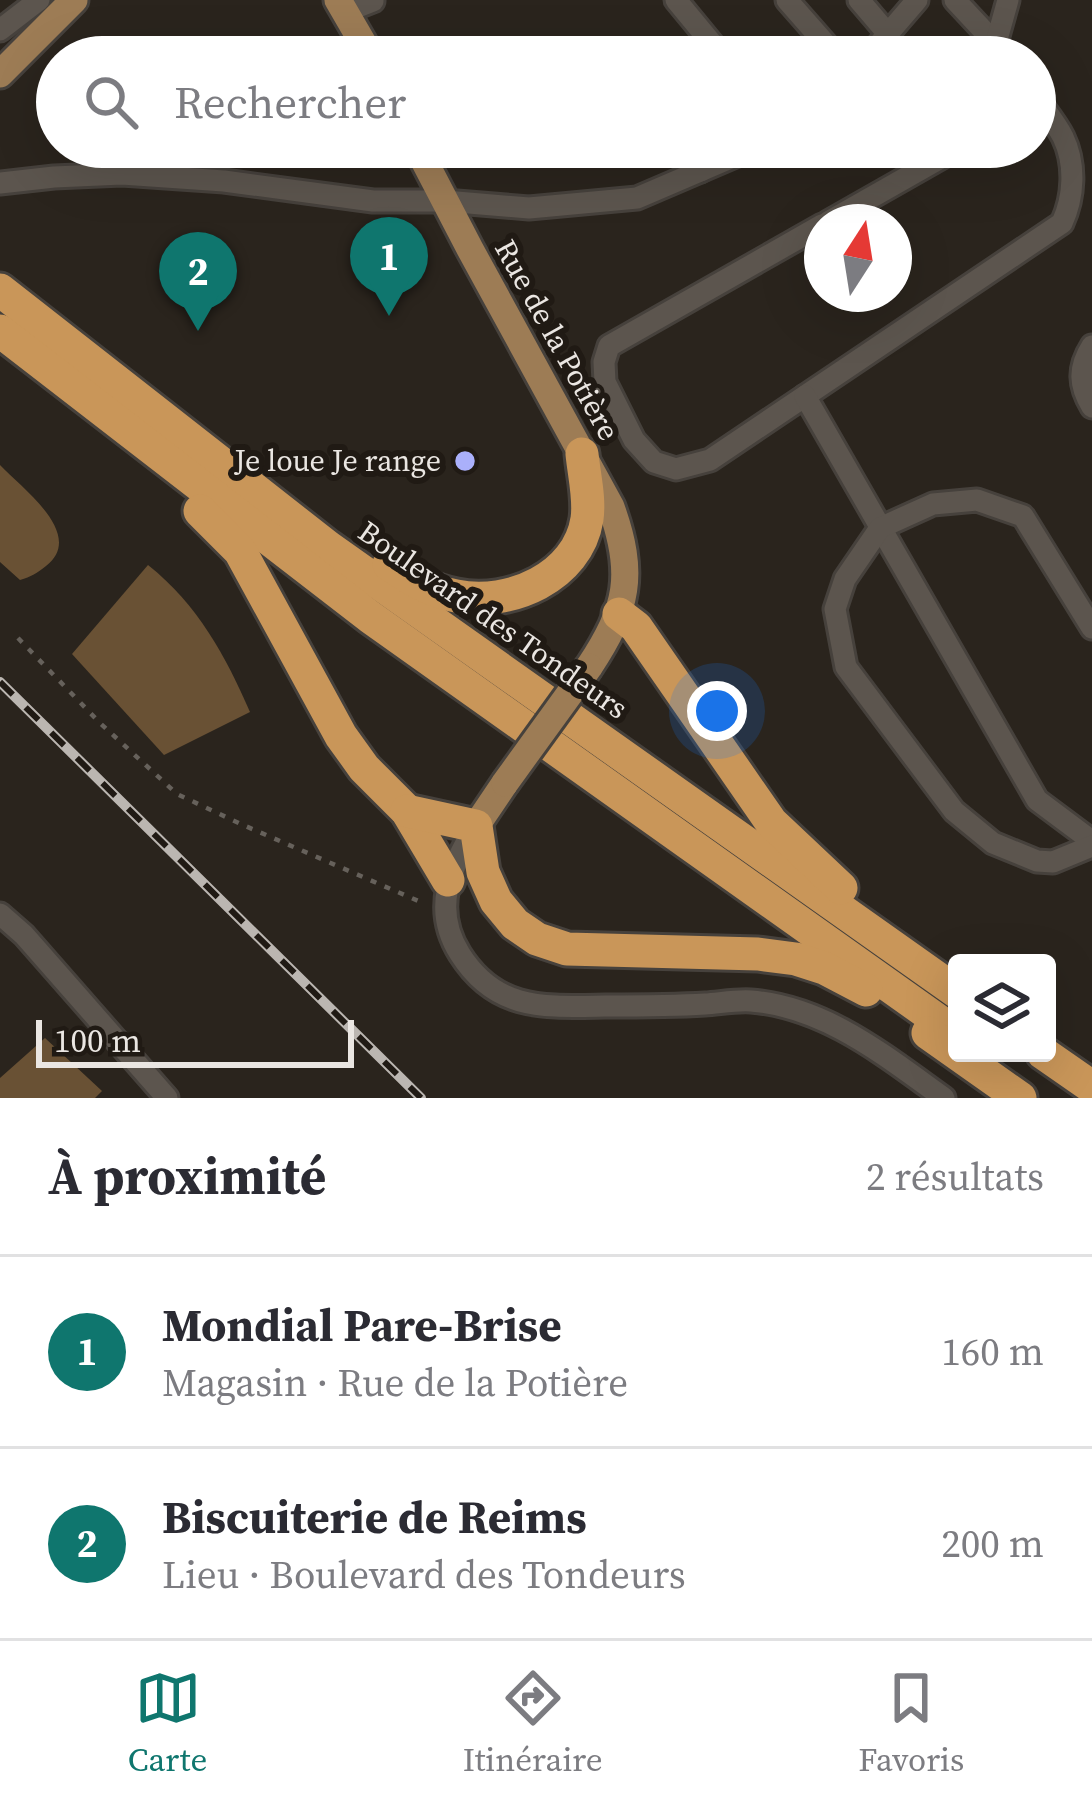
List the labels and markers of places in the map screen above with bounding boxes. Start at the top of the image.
pin: 1 [350,217,428,316]
pin: 2 [159,232,237,331]
place label: Je loue Je range [233,440,441,481]
marker: Je loue Je range [452,448,478,474]

